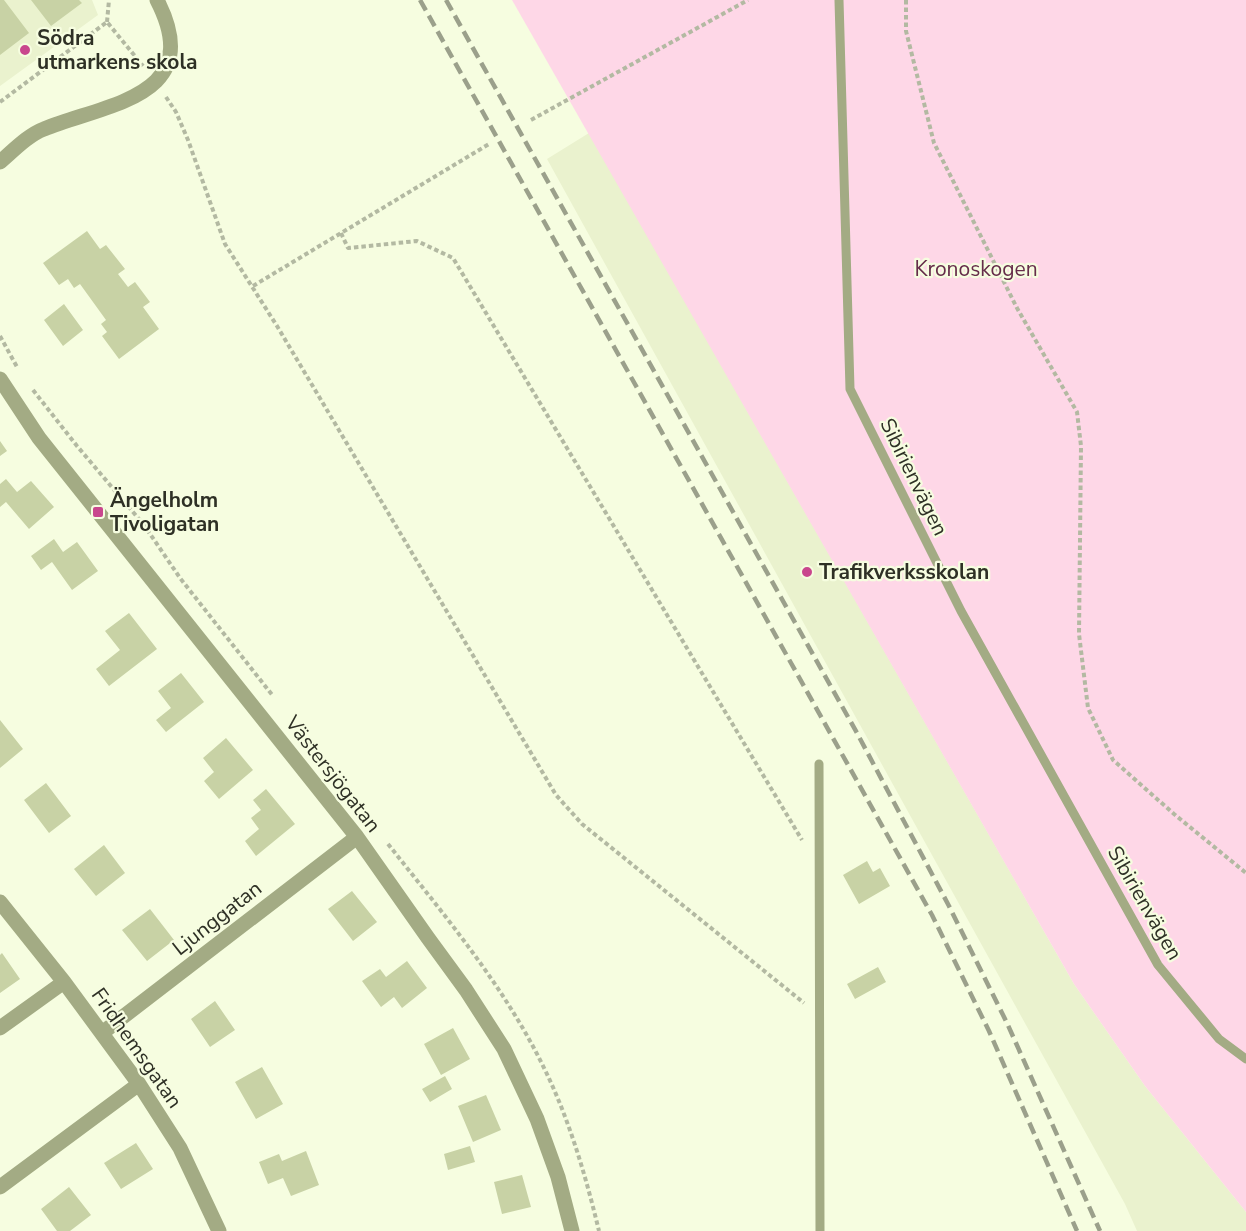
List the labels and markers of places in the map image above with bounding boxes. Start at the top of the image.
place label: Södra utmarkens skola [37,24,198,76]
marker: Södra utmarkens skola [18,43,32,57]
place label: Ängelholm Tivoligatan [110,486,219,538]
marker: Ängelholm Tivoligatan [91,505,105,519]
place label: Trafikverksskolan [819,558,989,586]
marker: Trafikverksskolan [800,565,814,579]

